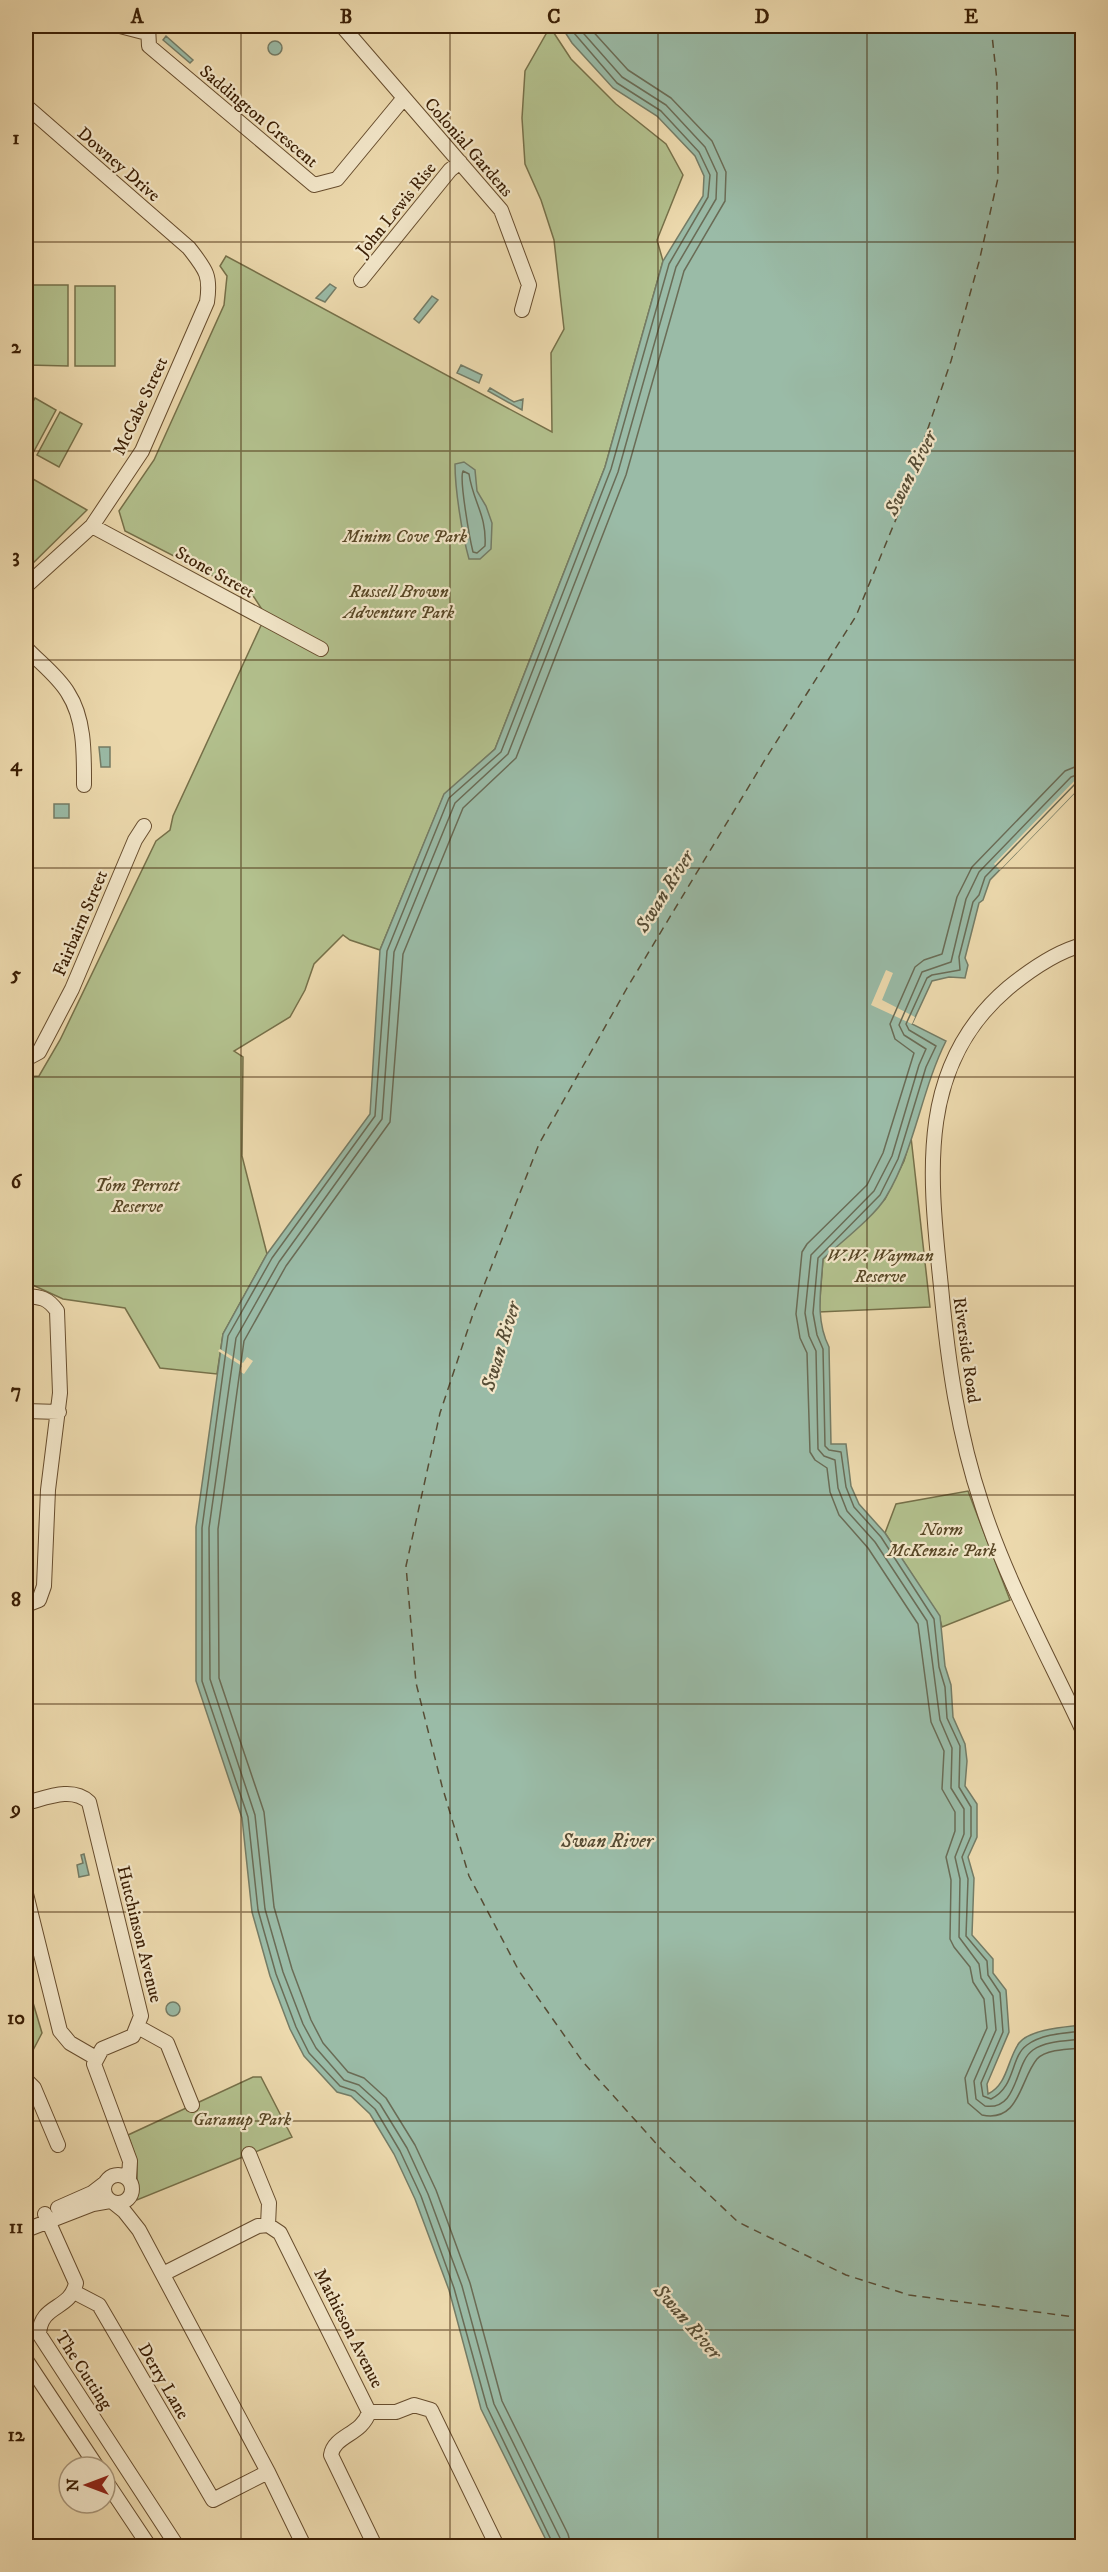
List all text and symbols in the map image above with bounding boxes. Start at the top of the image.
text: A [130,5,145,30]
text: B [340,5,352,30]
text: C [547,5,561,30]
text: D [755,5,770,30]
text: E [964,5,978,30]
street label: Saddington Crescent [195,61,322,173]
street label: Colonial Gardens [419,93,517,202]
street label: Downey Drive [72,123,164,207]
text: 1 [12,126,20,151]
street label: John Lewis Rise [351,158,441,263]
text: 2 [11,335,22,360]
street label: McCabe Street [109,354,173,459]
water label: Swan River [879,425,944,521]
park label: Minim Cove Park [341,526,468,548]
street label: Stone Street [171,542,258,604]
text: 3 [12,544,20,569]
park label: Russell Brown Adventure Park [342,581,455,624]
text: 4 [10,753,23,778]
water label: Swan River [630,845,701,938]
street label: Fairbairn Street [49,867,113,980]
text: 5 [10,962,21,987]
text: 6 [11,1170,23,1195]
park label: Tom Perrott Reserve [95,1175,181,1218]
park label: W.W. Wayman Reserve [826,1245,934,1288]
street label: Riverside Road [948,1296,984,1405]
water label: Swan River [476,1297,527,1395]
text: 7 [11,1379,21,1404]
park label: Norm McKenzie Park [886,1519,997,1562]
text: 8 [11,1588,21,1613]
text: 9 [9,1797,21,1822]
water label: Swan River [560,1829,655,1854]
street label: Hutchinson Avenue [111,1863,167,2005]
text: 10 [7,2006,25,2031]
park label: Garanup Park [193,2109,292,2131]
text: 11 [9,2215,23,2240]
street label: Mathieson Avenue [308,2265,388,2392]
water label: Swan River [647,2278,728,2366]
street label: The Cutting [50,2327,117,2414]
street label: Derry Lane [133,2340,194,2423]
text: 12 [7,2423,26,2448]
north arrow [57,2455,117,2515]
text: N [63,2478,83,2492]

